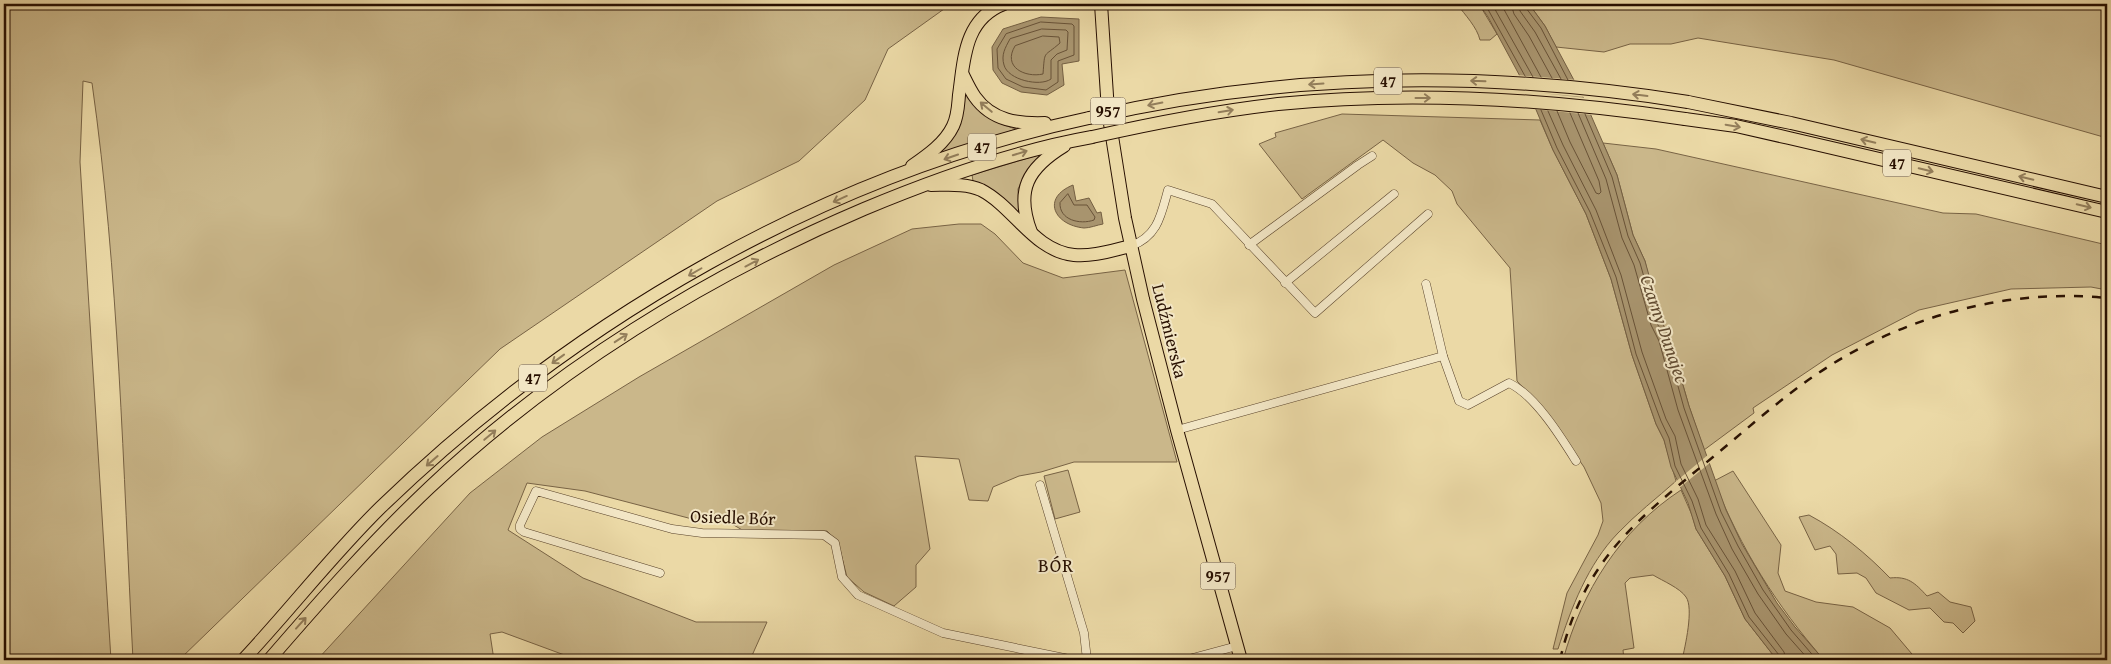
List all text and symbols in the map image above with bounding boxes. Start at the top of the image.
road number: 47 [1374,68,1402,94]
one-way arrow [1470,76,1486,86]
one-way arrow [1308,79,1324,88]
one-way arrow [1632,90,1648,100]
one-way arrow [1415,93,1431,102]
road number: 957 [1090,98,1126,124]
one-way arrow [1147,99,1163,109]
one-way arrow [979,102,992,113]
one-way arrow [1218,106,1234,116]
one-way arrow [1725,122,1741,132]
road number: 47 [968,134,996,160]
one-way arrow [1860,136,1876,145]
one-way arrow [1012,148,1028,158]
road number: 47 [1883,150,1911,177]
one-way arrow [944,153,960,162]
one-way arrow [1917,166,1933,175]
one-way arrow [2018,173,2034,182]
one-way arrow [833,194,848,204]
one-way arrow [2076,202,2092,211]
one-way arrow [744,258,759,267]
one-way arrow [688,267,702,277]
water label: Czarny Dunajec [1633,271,1697,387]
street label: Ludźmierska [1145,281,1195,382]
one-way arrow [614,333,628,344]
one-way arrow [551,354,565,364]
road number: 47 [519,364,547,392]
one-way arrow [484,429,497,441]
one-way arrow [425,456,438,467]
street label: Osiedle Bór [690,502,777,532]
district label: BÓR [1038,551,1074,579]
road number: 957 [1200,562,1236,590]
one-way arrow [295,617,307,630]

